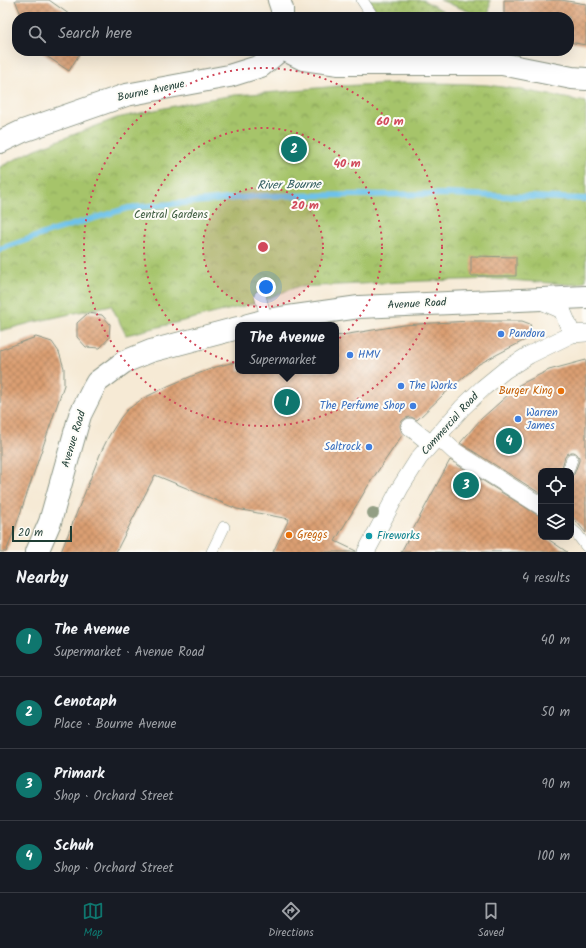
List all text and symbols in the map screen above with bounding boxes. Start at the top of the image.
search box [12,12,574,56]
text: Search here [58,22,132,46]
icon: search [26,23,48,45]
street label: Bourne Avenue [116,75,186,107]
text: 60 m [376,112,404,131]
pin: 2 [281,134,307,164]
text: 40 m [333,154,361,173]
water label: River Bourne [257,175,323,195]
text: 20 m [291,196,319,215]
park label: Central Gardens [134,206,208,224]
centre of rings [256,240,270,254]
your location [256,277,276,297]
street label: Avenue Road [387,293,447,315]
popup [235,322,339,374]
place label: Pandora [509,325,545,343]
text: The Avenue [249,326,325,350]
marker: Pandora [496,329,506,339]
place label: HMV [358,346,381,364]
text: Supermarket [249,350,316,371]
marker: HMV [345,350,355,360]
place label: The Works [409,377,458,395]
marker: The Works [396,381,406,391]
place label: Burger King [499,382,553,400]
marker: Burger King [556,386,566,396]
pin: 1 [274,387,300,417]
street label: Commercial Road [417,388,484,460]
place label: The Perfume Shop [320,397,406,415]
marker: The Perfume Shop [408,401,418,411]
place label: Warren James [526,404,558,435]
street label: Avenue Road [57,408,91,470]
marker: Warren James [513,414,523,424]
pin: 4 [496,426,522,456]
place label: Saltrock [324,438,362,456]
marker: Saltrock [364,442,374,452]
map controls [538,468,574,540]
button: locate [538,468,574,504]
pin: 3 [453,470,479,500]
button: layers [538,504,574,540]
scale bar [12,524,72,543]
text: 20 m [18,524,43,542]
place label: Greggs [297,526,328,544]
place label: Fireworks [377,527,420,545]
marker: Greggs [284,530,294,540]
marker: Fireworks [364,531,374,541]
text: Nearby [16,565,68,592]
text: 4 results [522,568,570,589]
text: The Avenue [54,618,130,642]
text: 1 [27,630,31,651]
text: 40 m [541,630,570,651]
text: Supermarket · Avenue Road [54,642,204,663]
text: Cenotaph [54,690,117,714]
text: 2 [25,702,33,723]
text: 50 m [541,702,570,723]
text: Place · Bourne Avenue [54,714,176,735]
text: Primark [54,762,104,786]
text: 3 [25,774,33,795]
text: 90 m [542,774,570,795]
text: Shop · Orchard Street [54,786,174,807]
text: Schuh [54,834,94,858]
text: 4 [25,846,33,867]
text: 100 m [537,846,570,867]
text: Shop · Orchard Street [54,858,174,879]
tab: Map [82,900,104,942]
tab: Directions [268,900,314,942]
tab: Saved [478,900,504,942]

